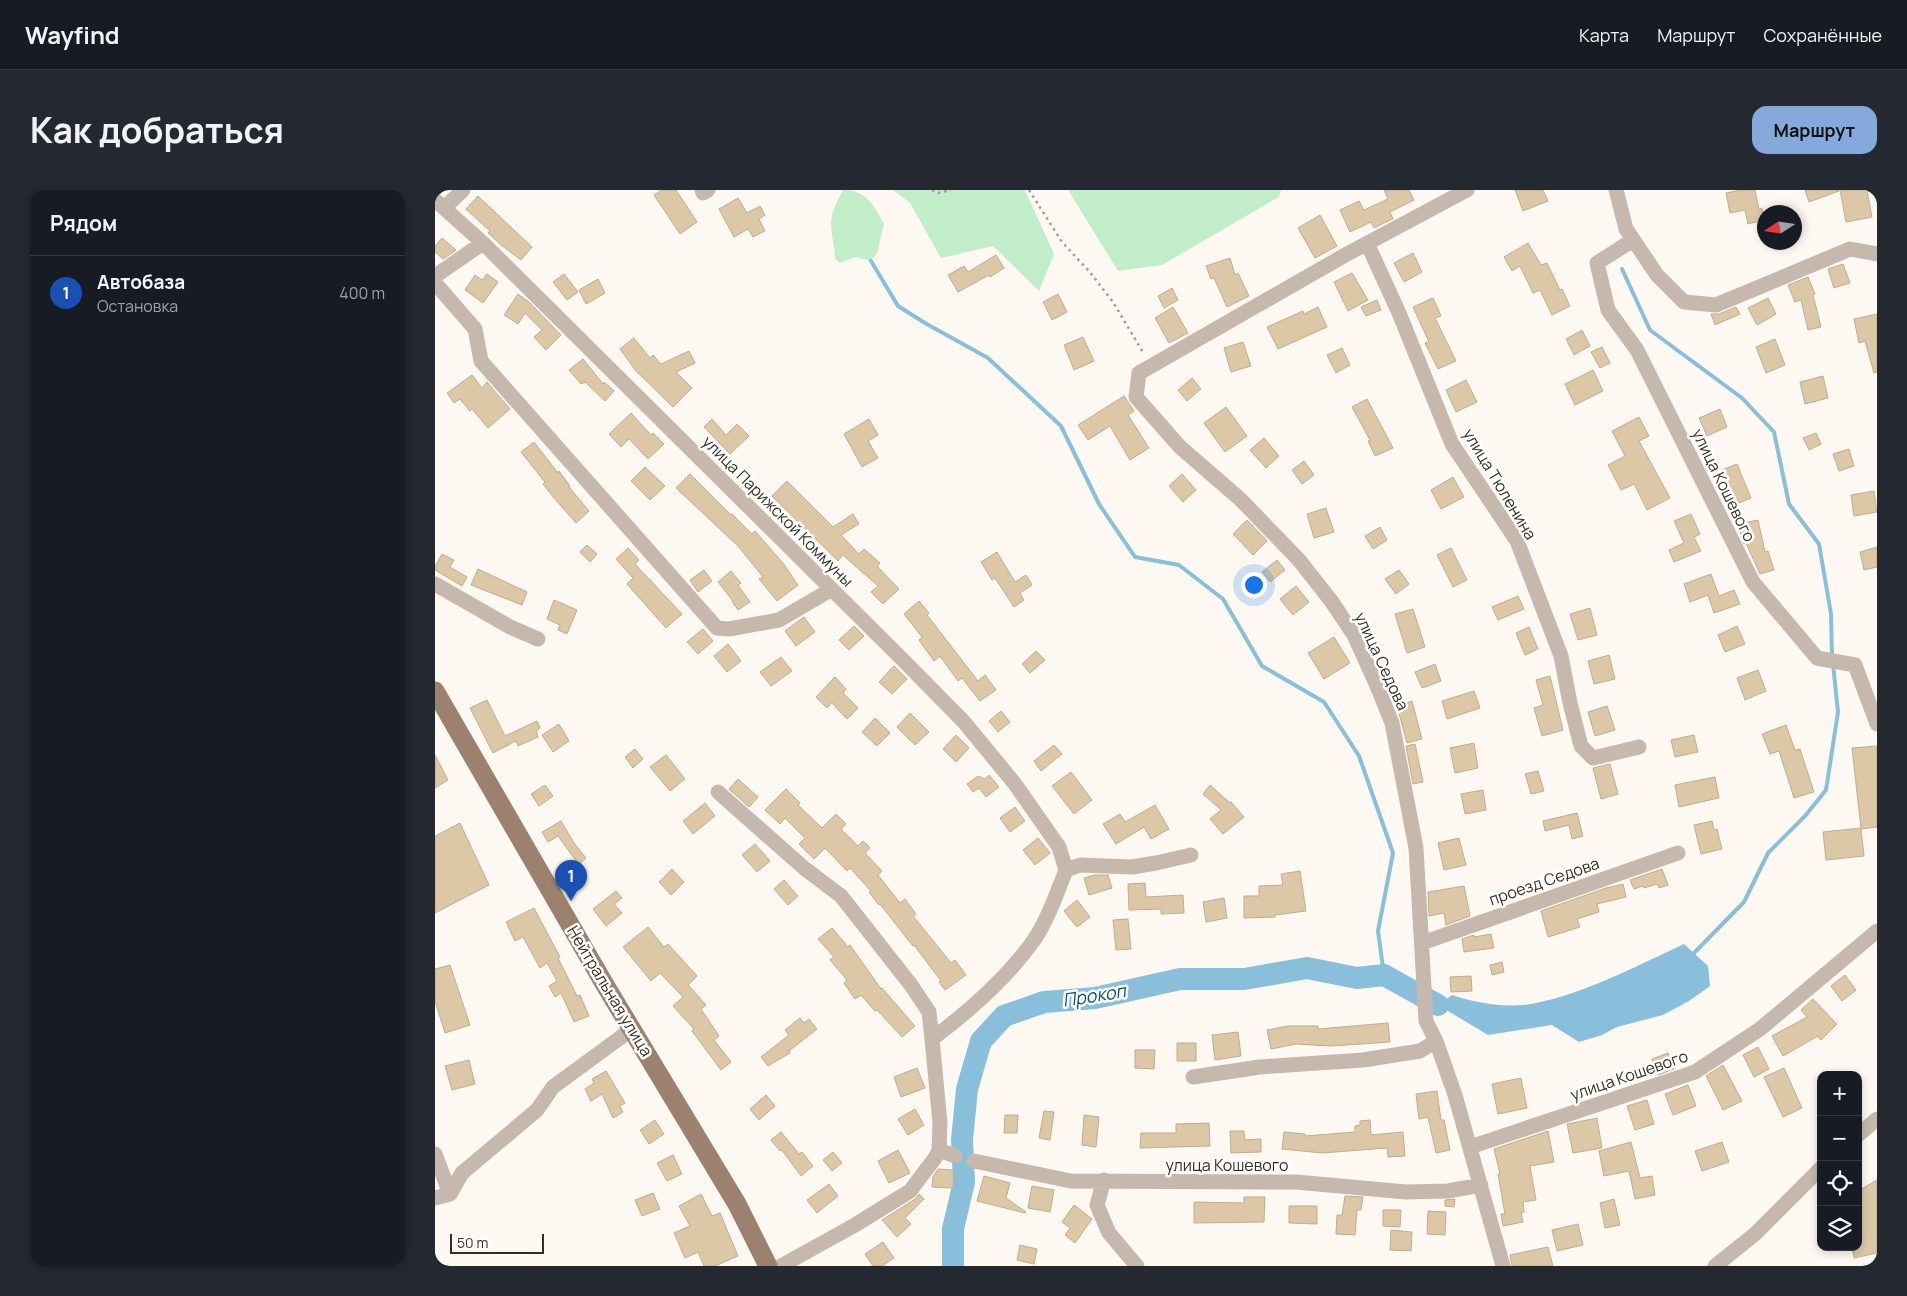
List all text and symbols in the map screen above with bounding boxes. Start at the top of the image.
text: Wayfind [25,18,120,51]
text: Карта [1579,23,1629,47]
text: Маршрут [1657,23,1735,47]
text: Сохранённые [1763,23,1882,47]
text: Как добраться [30,106,284,154]
button: Маршрут [1752,106,1877,154]
north arrow [1757,205,1802,250]
text: Рядом [50,209,117,237]
text: Автобаза [97,269,185,295]
text: 1 [62,282,70,304]
text: 400 m [339,282,385,304]
text: Остановка [97,295,178,317]
street label: улица Тюленина [1458,424,1542,544]
street label: улица Кошевого [1687,425,1761,545]
street label: улица Парижской Коммуны [698,431,858,591]
your location [1241,572,1267,598]
street label: улица Седова [1350,608,1414,714]
street label: проезд Седова [1486,852,1602,910]
pin: 1 [555,860,587,901]
street label: Нейтральная улица [562,921,658,1061]
water label: Прокоп [1061,978,1129,1012]
street label: улица Кошевого [1567,1045,1691,1105]
map controls [1817,1071,1862,1251]
button: + [1817,1071,1862,1116]
button: − [1817,1116,1862,1161]
street label: улица Кошевого [1166,1154,1288,1176]
button: locate [1817,1161,1862,1206]
button: layers [1817,1206,1862,1251]
scale bar [450,1231,544,1254]
text: 50 m [457,1233,488,1252]

